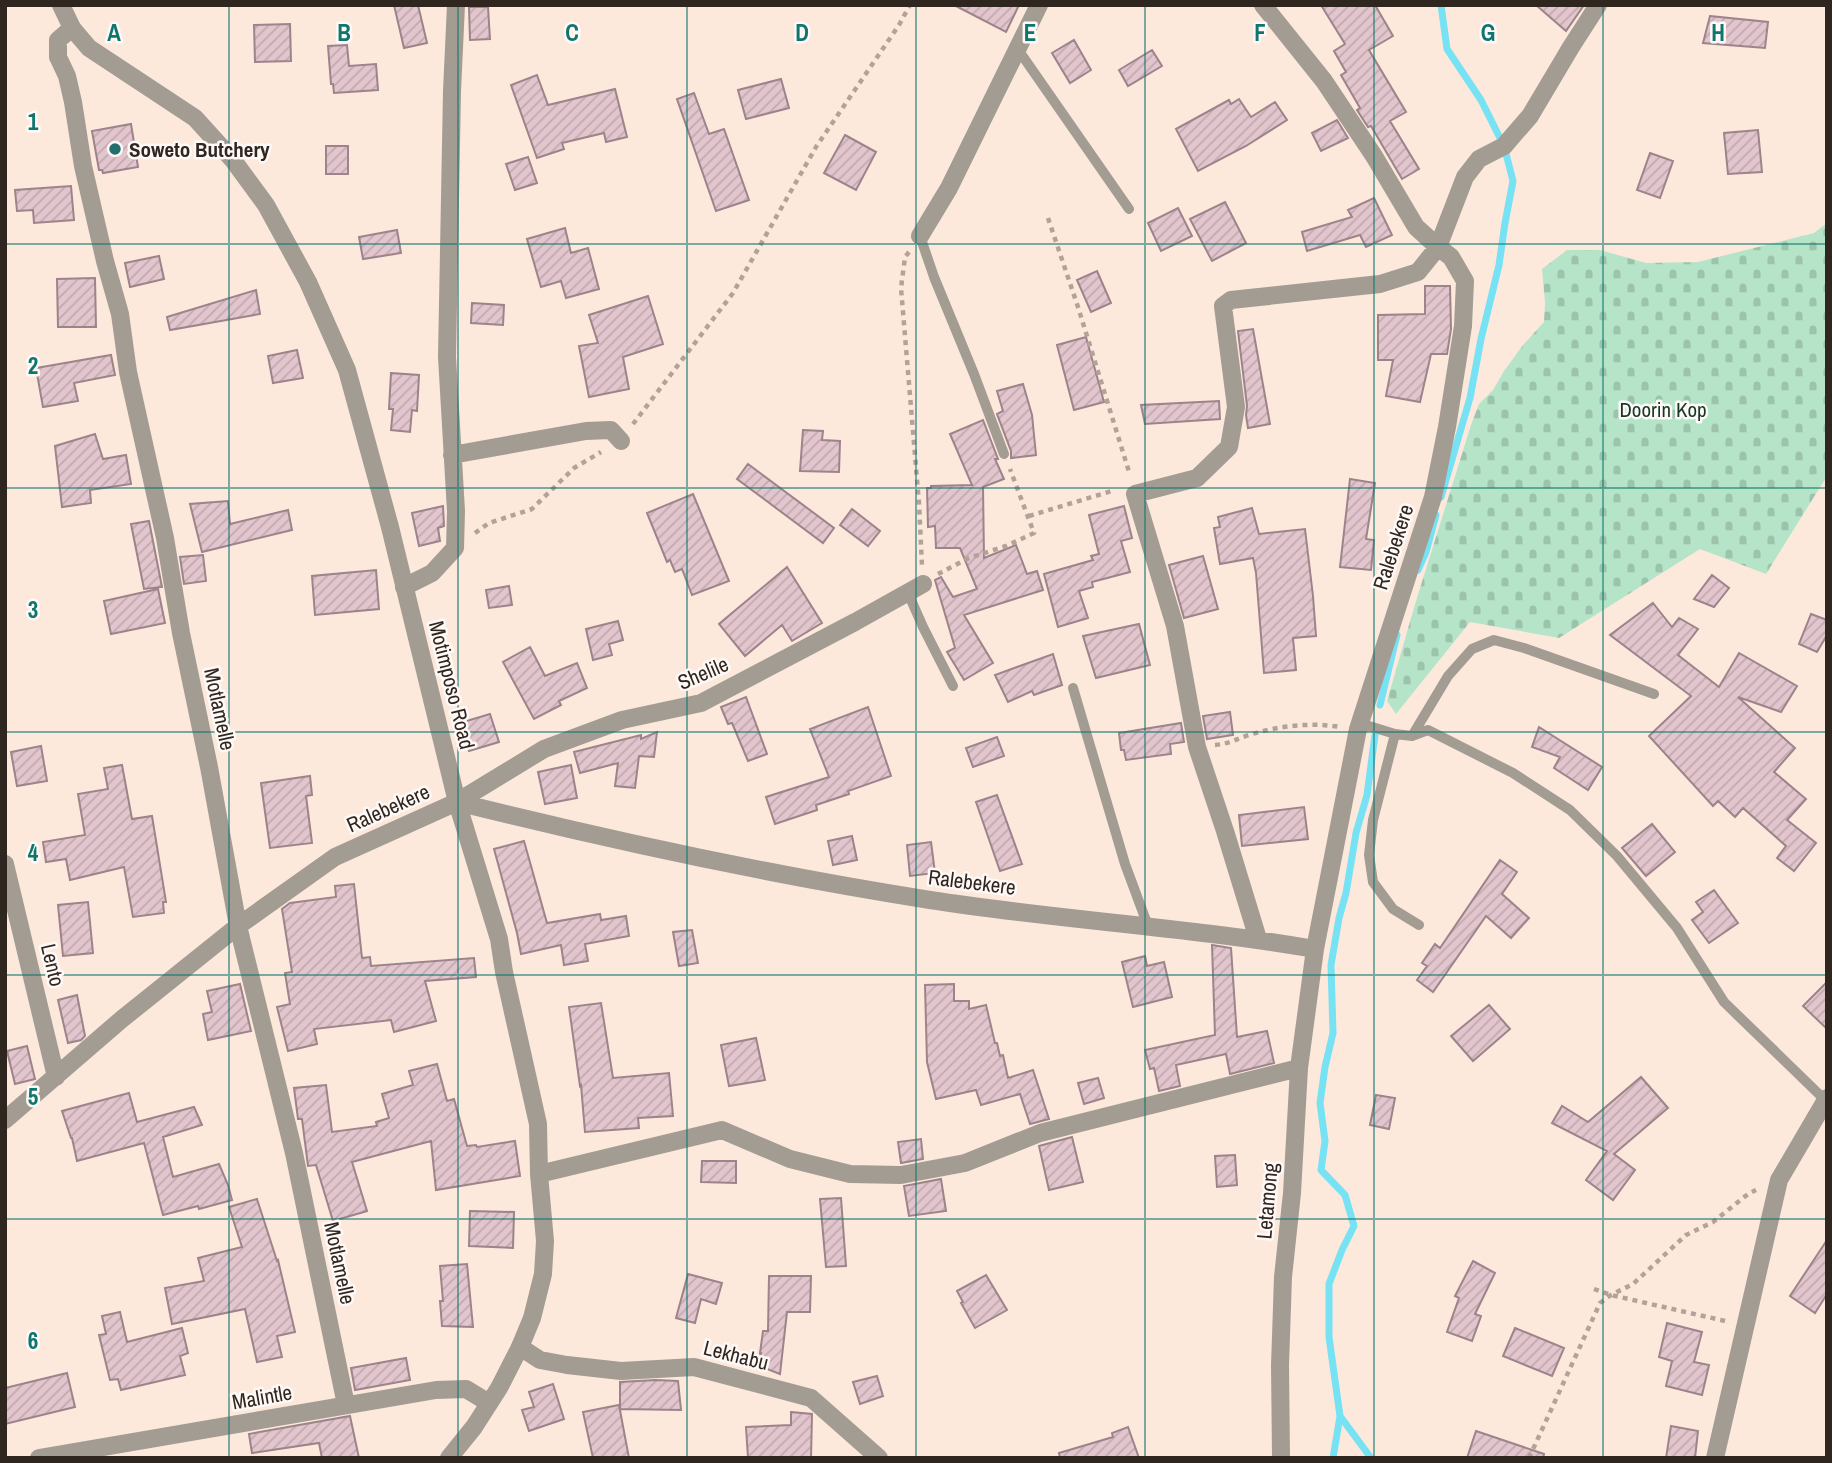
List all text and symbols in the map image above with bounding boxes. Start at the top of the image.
text: A [107,17,121,48]
text: B [337,17,351,48]
text: C [565,17,579,48]
text: D [795,17,809,48]
text: E [1024,17,1036,48]
text: F [1254,17,1266,48]
text: G [1481,17,1495,48]
text: H [1711,17,1725,48]
text: 1 [28,106,39,137]
place label: Soweto Butchery [129,135,270,164]
marker: Soweto Butchery [107,141,123,157]
text: 2 [28,350,38,381]
park label: Doorin Kop [1619,395,1707,424]
street label: Ralebekere [1366,501,1420,593]
text: 3 [28,594,38,625]
street label: Motimposo Road [422,618,482,752]
street label: Shelile [673,649,733,697]
street label: Motlamelle [197,665,243,753]
street label: Ralebekere [342,777,434,839]
text: 4 [28,837,39,868]
street label: Ralebekere [927,862,1017,902]
street label: Lento [34,941,72,989]
text: 5 [28,1081,38,1112]
street label: Letamong [1249,1161,1285,1240]
street label: Motlamelle [317,1219,363,1307]
text: 6 [28,1325,38,1356]
street label: Lekhabu [700,1333,772,1377]
street label: Malintle [230,1377,294,1417]

